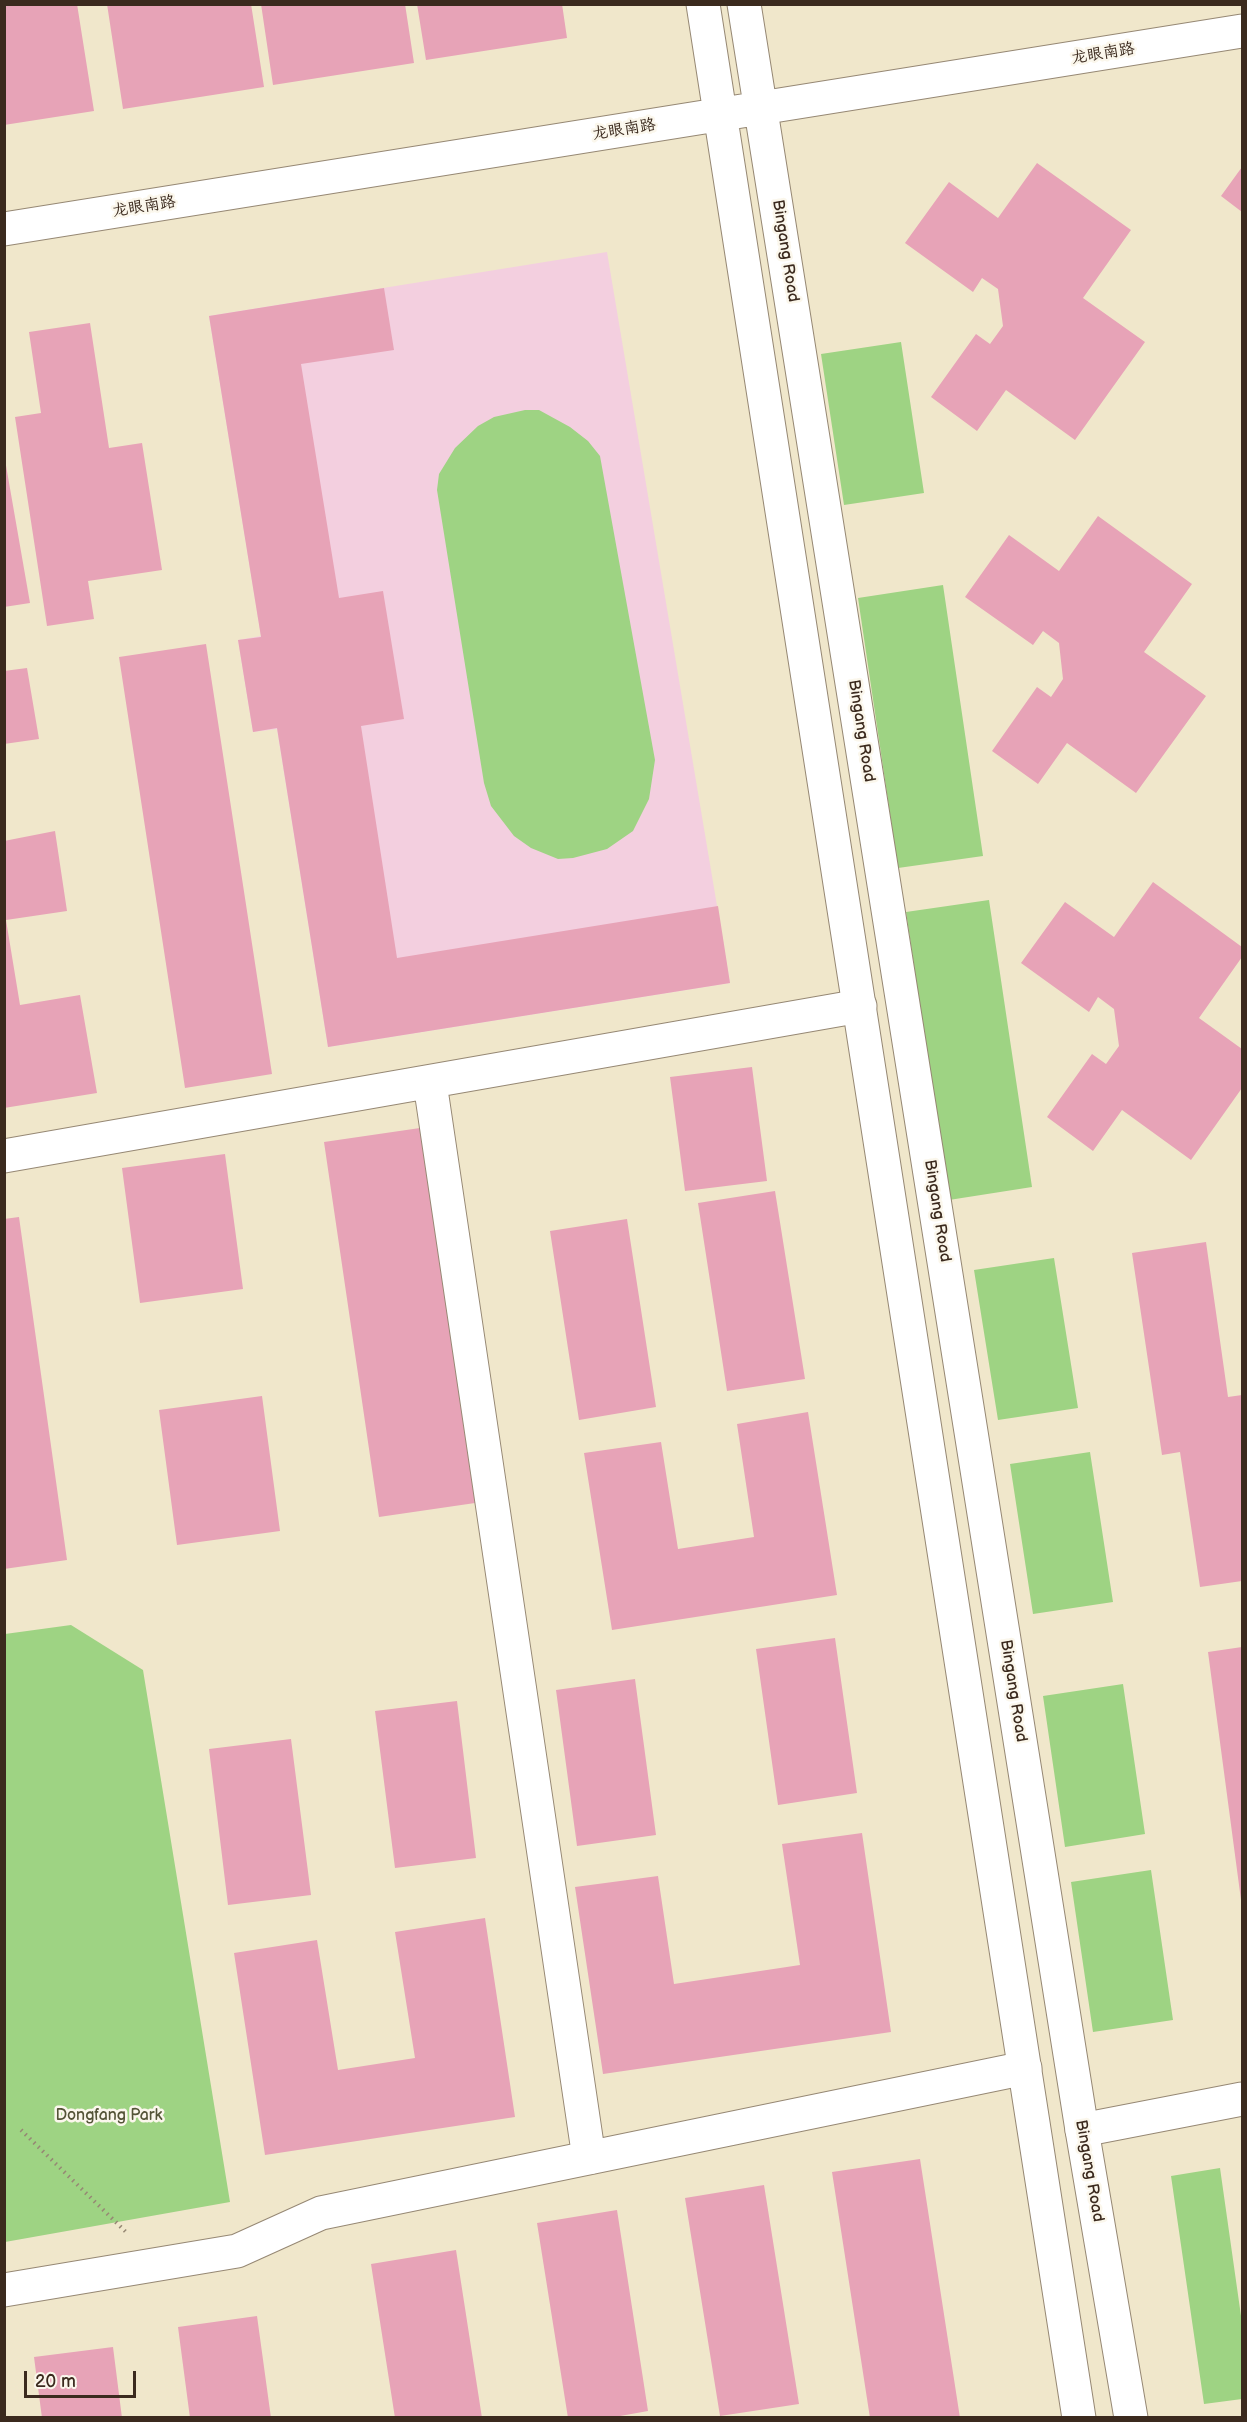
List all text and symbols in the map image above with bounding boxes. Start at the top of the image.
street label: 龙眼南路 [1070,40,1136,68]
street label: 龙眼南路 [591,116,657,144]
street label: 龙眼南路 [111,193,177,221]
street label: Bingang Road [767,198,803,304]
street label: Bingang Road [843,678,879,784]
street label: Bingang Road [919,1158,955,1264]
street label: Bingang Road [995,1638,1031,1744]
park label: Dongfang Park [56,2106,162,2126]
street label: Bingang Road [1071,2118,1107,2224]
scale bar [27,2359,140,2397]
text: 20 m [35,2371,76,2392]

